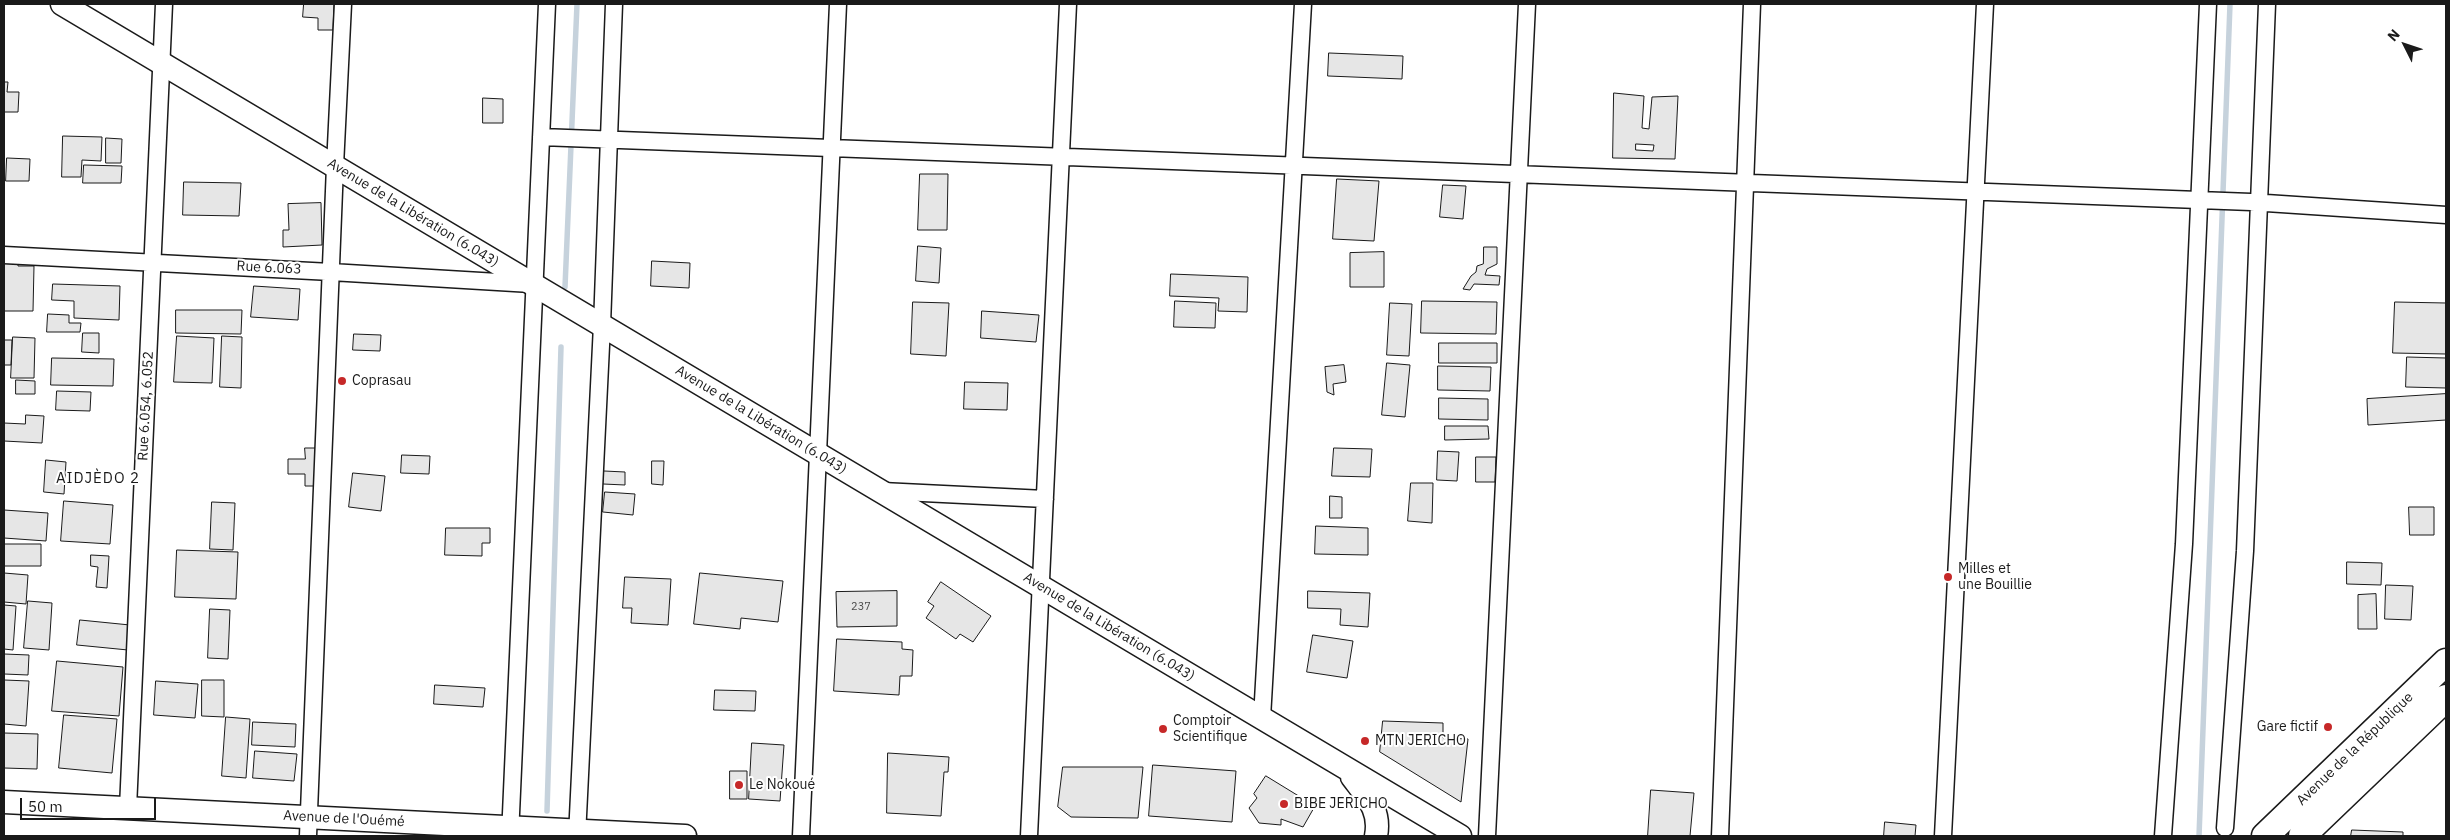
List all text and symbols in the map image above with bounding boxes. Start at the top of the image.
north arrow [2380,20,2430,70]
text: N [2384,25,2404,45]
street label: Avenue de la Libération (6.043) [324,155,502,271]
street label: Rue 6.063 [236,258,302,278]
street label: Rue 6.054, 6.052 [135,351,157,461]
street label: Avenue de la Libération (6.043) [672,362,850,478]
place label: Coprasau [352,373,411,389]
marker: Coprasau [336,375,348,387]
district label: AIDJÈDO 2 [55,470,141,488]
place label: Milles et une Bouillie [1958,561,2032,594]
street label: Avenue de la Libération (6.043) [1020,569,1198,685]
marker: Milles et une Bouillie [1942,571,1954,583]
house number: 237 [851,600,871,614]
street label: Avenue de la République [2293,689,2417,809]
place label: Comptoir Scientifique [1173,713,1247,746]
place label: Gare fictif [2257,719,2318,735]
marker: Gare fictif [2322,721,2334,733]
marker: Comptoir Scientifique [1157,723,1169,735]
place label: MTN JERICHO [1375,733,1466,749]
marker: MTN JERICHO [1359,735,1371,747]
place label: Le Nokoué [749,777,815,793]
marker: Le Nokoué [733,779,745,791]
scale bar [22,788,159,820]
place label: BIBE JERICHO [1294,796,1388,812]
text: 50 m [28,797,63,816]
marker: BIBE JERICHO [1278,798,1290,810]
street label: Avenue de l'Ouémé [283,807,405,831]

